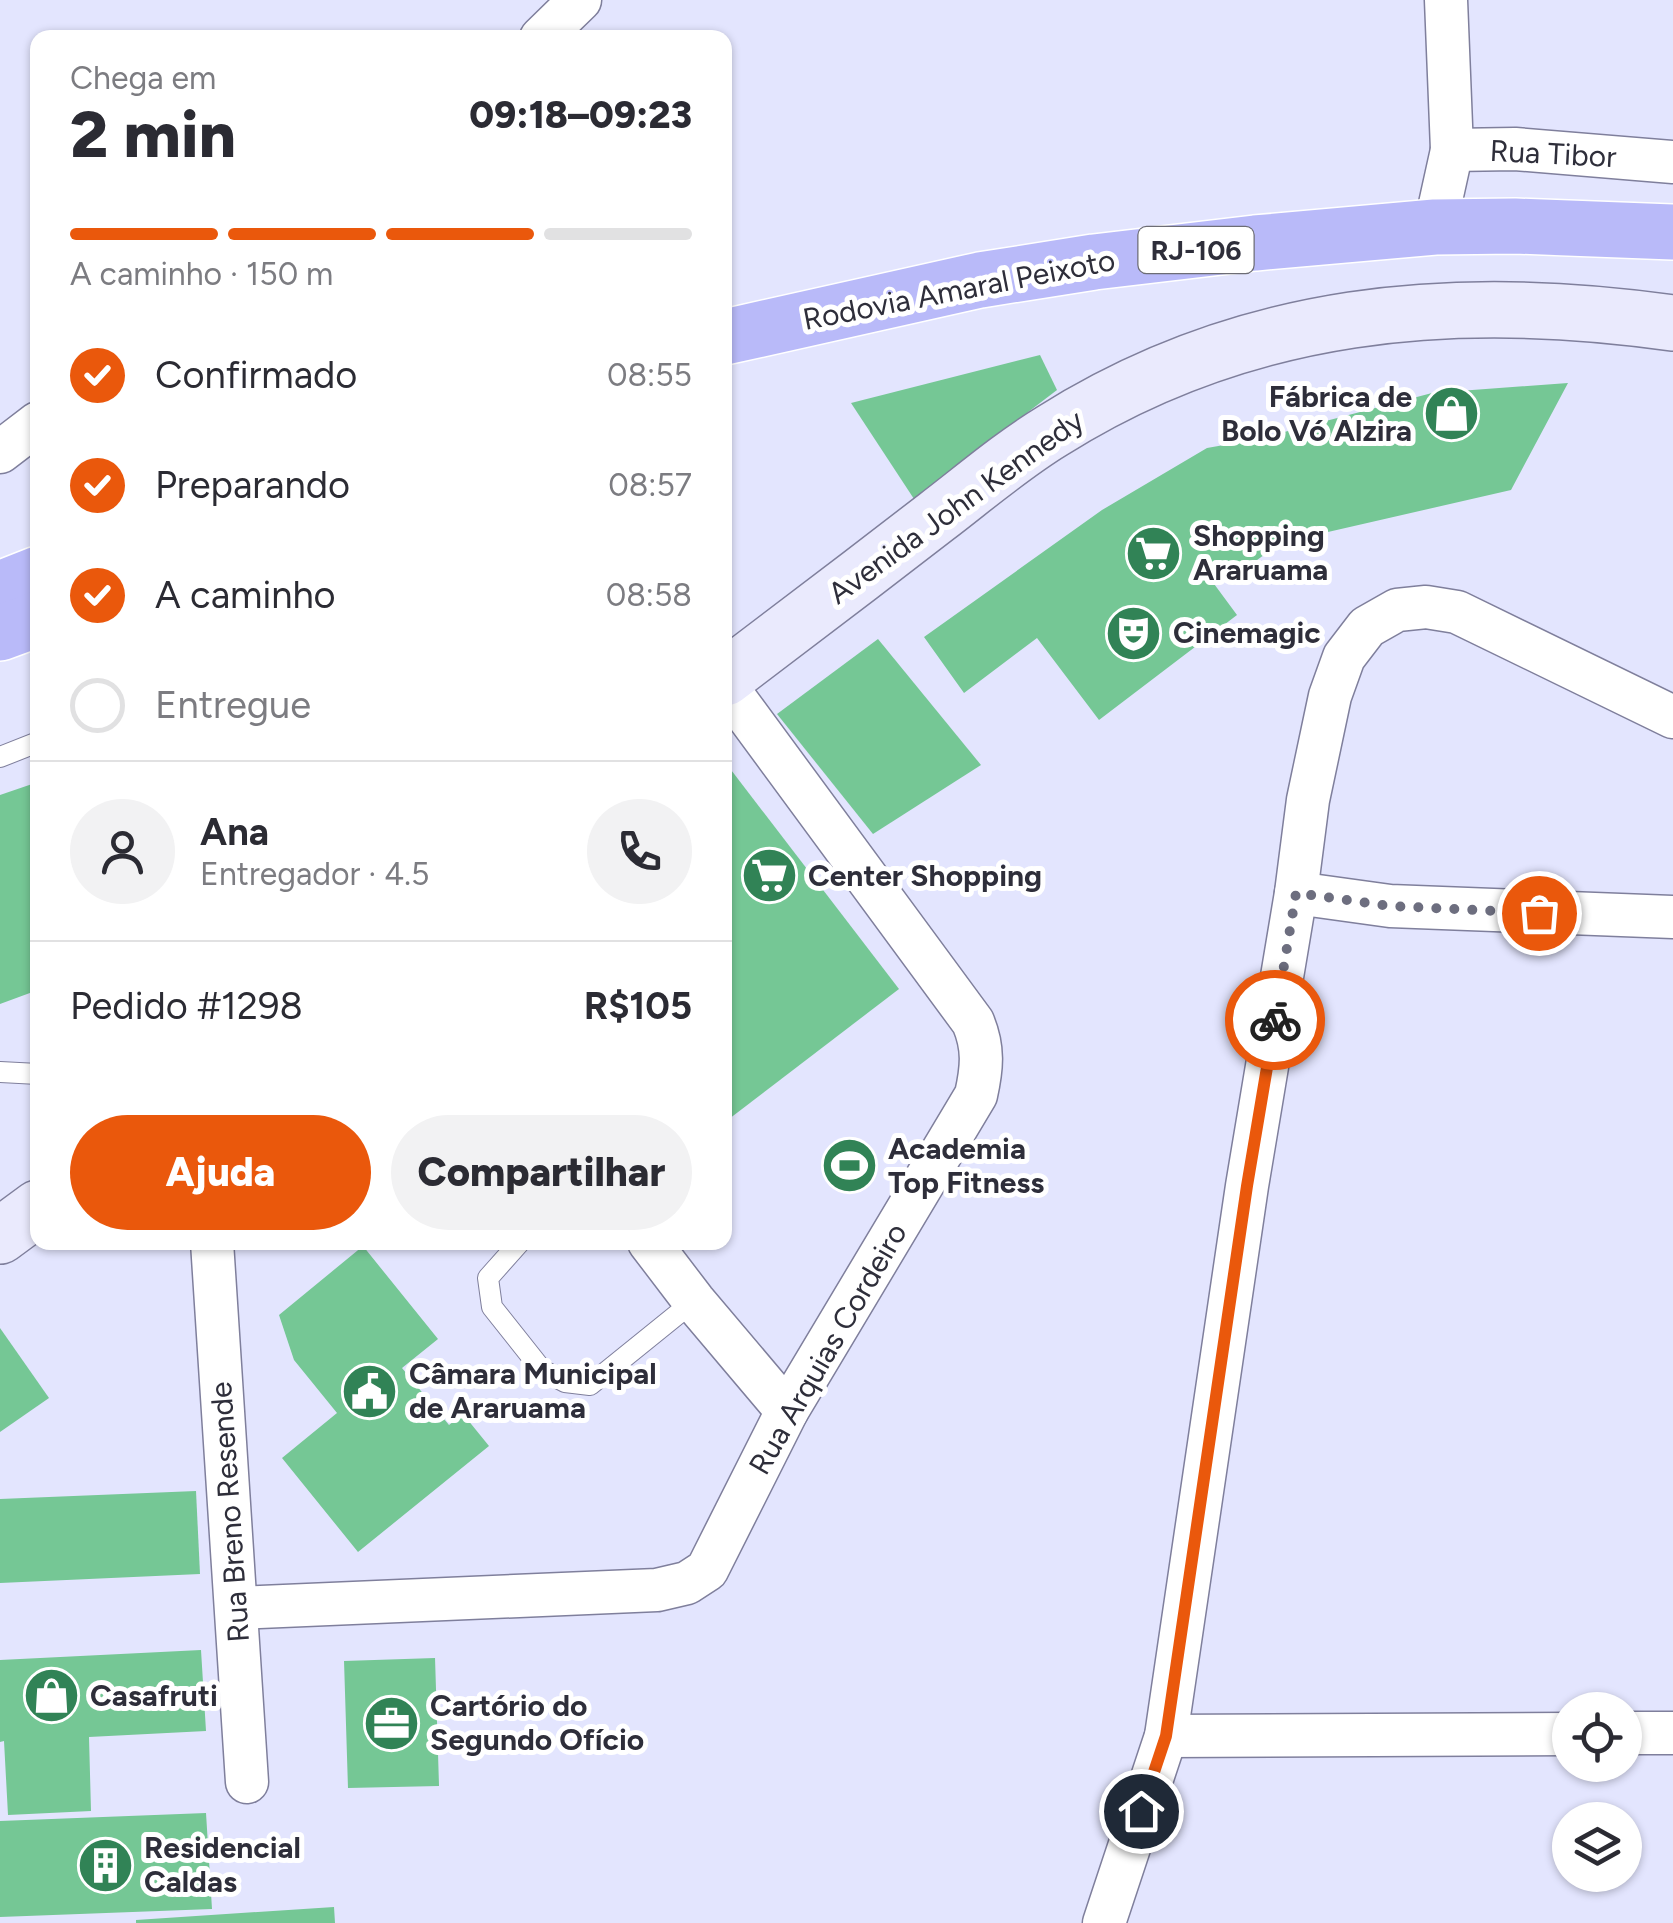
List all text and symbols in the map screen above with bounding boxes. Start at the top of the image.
text: Chega em [70,59,216,97]
text: 09:18–09:23 [469,92,692,138]
text: 2 min [70,95,236,173]
street label: Rua Tibor [1489,132,1617,175]
road number: RJ-106 [1138,227,1254,273]
street label: Rodovia Amaral Peixoto [800,241,1118,338]
text: A caminho · 150 m [70,255,333,293]
icon: check [70,348,125,403]
text: Confirmado [155,352,357,398]
text: 08:55 [607,356,692,394]
place label: Fábrica de Bolo Vó Alzira [1221,378,1412,449]
shop icon: Fábrica de Bolo Vó Alzira [1421,384,1481,444]
street label: Avenida John Kennedy [821,401,1091,612]
icon: check [70,458,125,513]
text: Preparando [155,462,350,508]
text: 08:57 [608,466,692,504]
place label: Shopping Araruama [1193,517,1328,588]
supermarket icon: Shopping Araruama [1124,523,1184,583]
icon: check [70,568,125,623]
text: A caminho [155,572,336,618]
text: 08:58 [606,576,692,614]
theatre icon: Cinemagic [1104,603,1164,663]
place label: Cinemagic [1173,614,1321,651]
text: Entregue [155,682,311,728]
button: person [70,799,175,904]
button: phone [587,799,692,904]
text: Ana [200,809,269,855]
supermarket icon: Center Shopping [739,846,799,906]
text: Entregador · 4.5 [200,855,429,893]
place label: Center Shopping [808,857,1042,894]
pin [1497,871,1582,956]
icon: bag [1512,886,1567,941]
courier [1225,970,1325,1070]
text: Pedido #1298 [70,983,303,1029]
text: R$105 [584,983,692,1029]
icon: bike [1248,993,1303,1048]
button: Ajuda [70,1115,371,1230]
button: Compartilhar [391,1115,692,1230]
place label: Academia Top Fitness [888,1130,1044,1201]
sports icon: Academia Top Fitness [819,1136,879,1196]
street label: Rua Arquias Cordeiro [741,1217,915,1481]
place label: Câmara Municipal de Araruama [409,1355,657,1426]
public building icon: Câmara Municipal de Araruama [340,1361,400,1421]
street label: Rua Breno Resende [202,1381,257,1643]
shop icon: Casafruti [21,1666,81,1726]
place label: Casafruti [90,1677,218,1714]
place label: Cartório do Segundo Ofício [430,1687,644,1758]
map controls [1552,1692,1642,1892]
button: locate [1552,1692,1642,1782]
office icon: Cartório do Segundo Ofício [361,1693,421,1753]
pin [1099,1769,1184,1854]
icon: home [1114,1784,1169,1839]
button: layers [1552,1802,1642,1892]
place label: Residencial Caldas [144,1829,301,1900]
building icon: Residencial Caldas [75,1835,135,1895]

